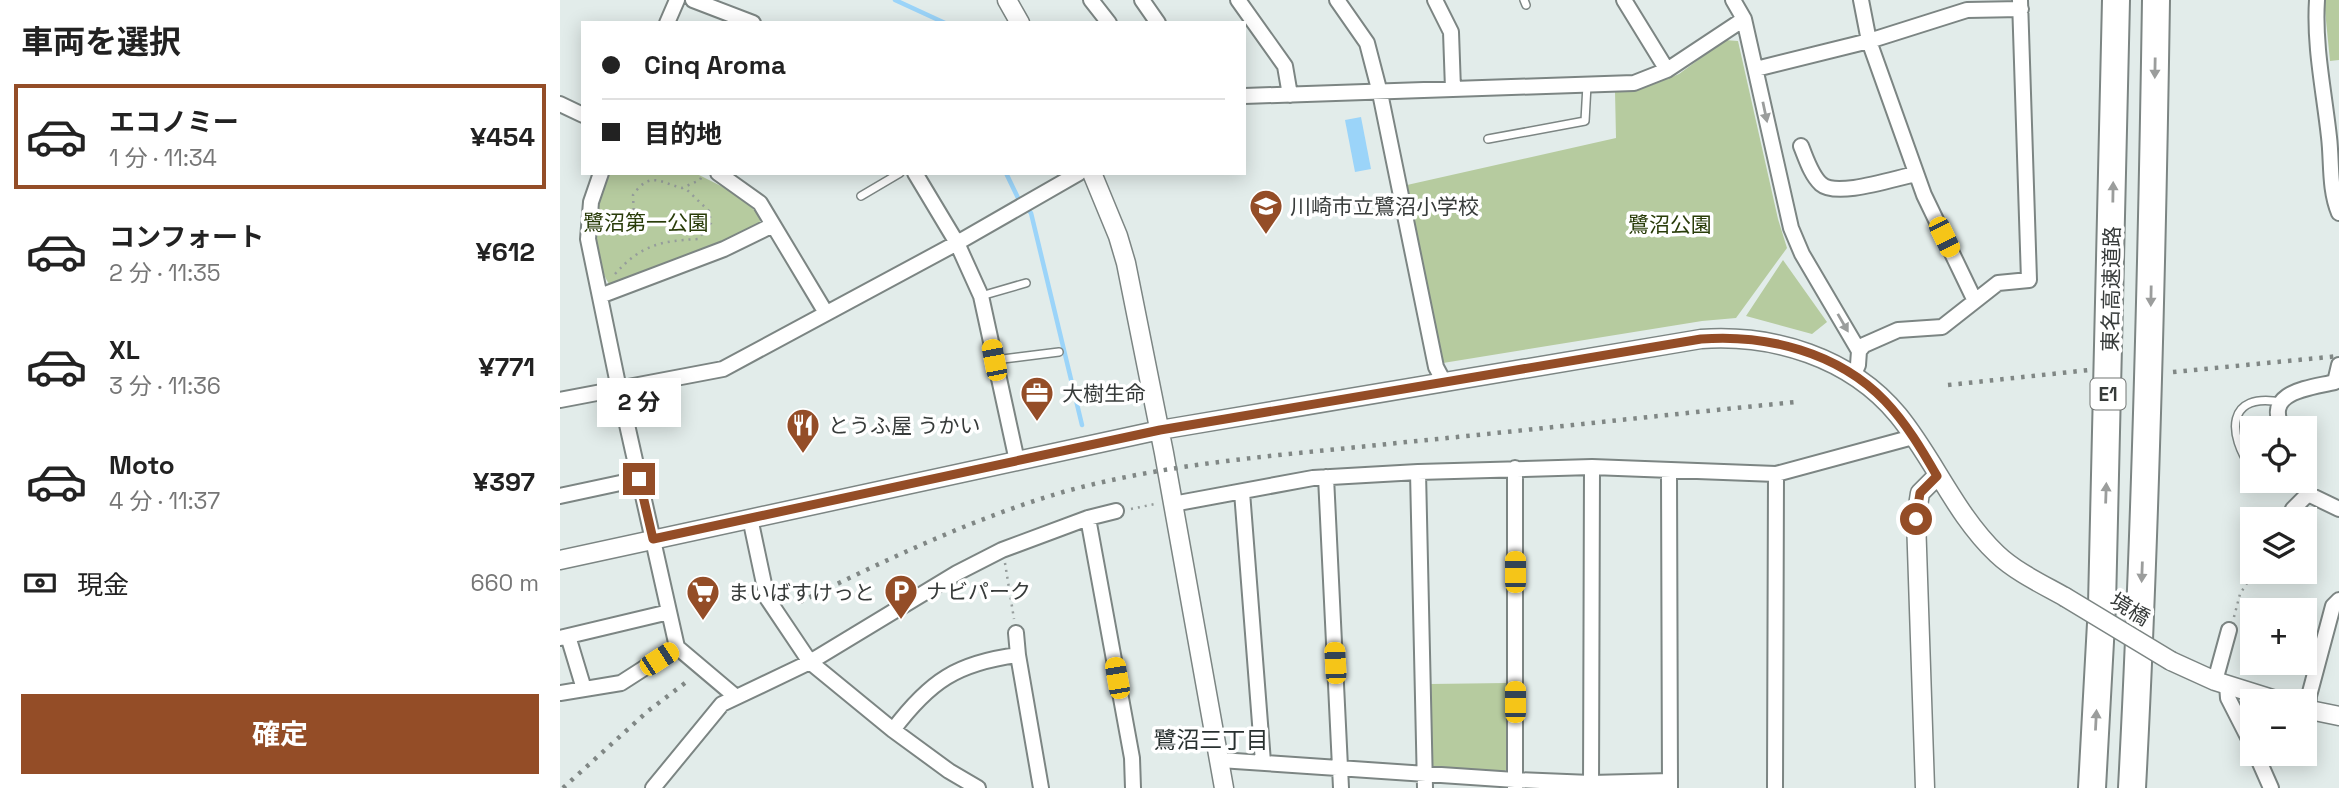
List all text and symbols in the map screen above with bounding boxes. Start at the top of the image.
text: 車両を選択 [21,22,181,62]
text: Cinq Aroma [644,48,786,82]
one-way arrow [2149,57,2161,79]
one-way arrow [1759,101,1770,123]
icon: car [25,105,88,168]
text: エコノミー [109,105,239,139]
text: 目的地 [644,117,722,151]
text: ¥454 [470,120,535,154]
text: 1 分 · 11:34 [109,143,217,173]
one-way arrow [2107,180,2119,202]
school or university icon: 川崎市立鷺沼小学校 [1247,187,1285,236]
place label: 川崎市立鷺沼小学校 [1290,193,1479,220]
park label: 鷺沼第一公園 [583,209,709,236]
park label: 鷺沼公園 [1628,211,1712,238]
car [1926,214,1963,260]
icon: car [25,220,88,283]
text: コンフォート [109,220,264,254]
street label: 東名高速道路 [2096,226,2126,352]
text: ¥612 [476,235,535,269]
text: 2 分 · 11:35 [109,258,221,288]
one-way arrow [2145,285,2157,307]
one-way arrow [1837,313,1849,333]
text: XL [109,333,140,367]
icon: car [25,335,88,398]
car [980,337,1009,383]
text: ¥771 [479,350,535,384]
text: 3 分 · 11:36 [109,371,221,401]
office icon: 大樹生命 [1018,374,1056,423]
callout: 2 分 [597,378,681,426]
road number: E1 [2090,378,2126,410]
place label: 大樹生命 [1062,380,1146,407]
text: 2 分 [618,387,660,417]
restaurant icon: とうふ屋 うかい [784,406,822,455]
place label: とうふ屋 うかい [828,412,980,439]
map controls [2240,416,2317,766]
button: locate [2240,416,2317,493]
text: Moto [109,448,175,482]
icon: car [25,450,88,513]
route end [623,463,655,495]
text: ¥397 [473,465,535,499]
one-way arrow [2100,481,2111,503]
text: 4 分 · 11:37 [109,486,220,516]
route start [1900,503,1932,535]
button: layers [2240,507,2317,584]
car [1505,551,1526,593]
one-way arrow [2137,561,2148,583]
icon: cash [21,564,59,602]
text: 現金 [77,568,129,602]
text: 660 m [470,568,539,598]
parking icon: ナビパーク [882,572,920,621]
supermarket icon: まいばすけっと [684,573,722,622]
place label: ナビパーク [926,578,1031,605]
place label: まいばすけっと [728,579,875,606]
street label: 境橋 [2105,587,2155,631]
button: + [2240,598,2317,675]
car [636,639,683,679]
car [1324,641,1347,685]
car [1104,655,1131,701]
car [1505,681,1526,723]
button: − [2240,689,2317,766]
button: 確定 [21,694,539,774]
one-way arrow [2091,709,2102,731]
district label: 鷺沼三丁目 [1154,725,1269,755]

